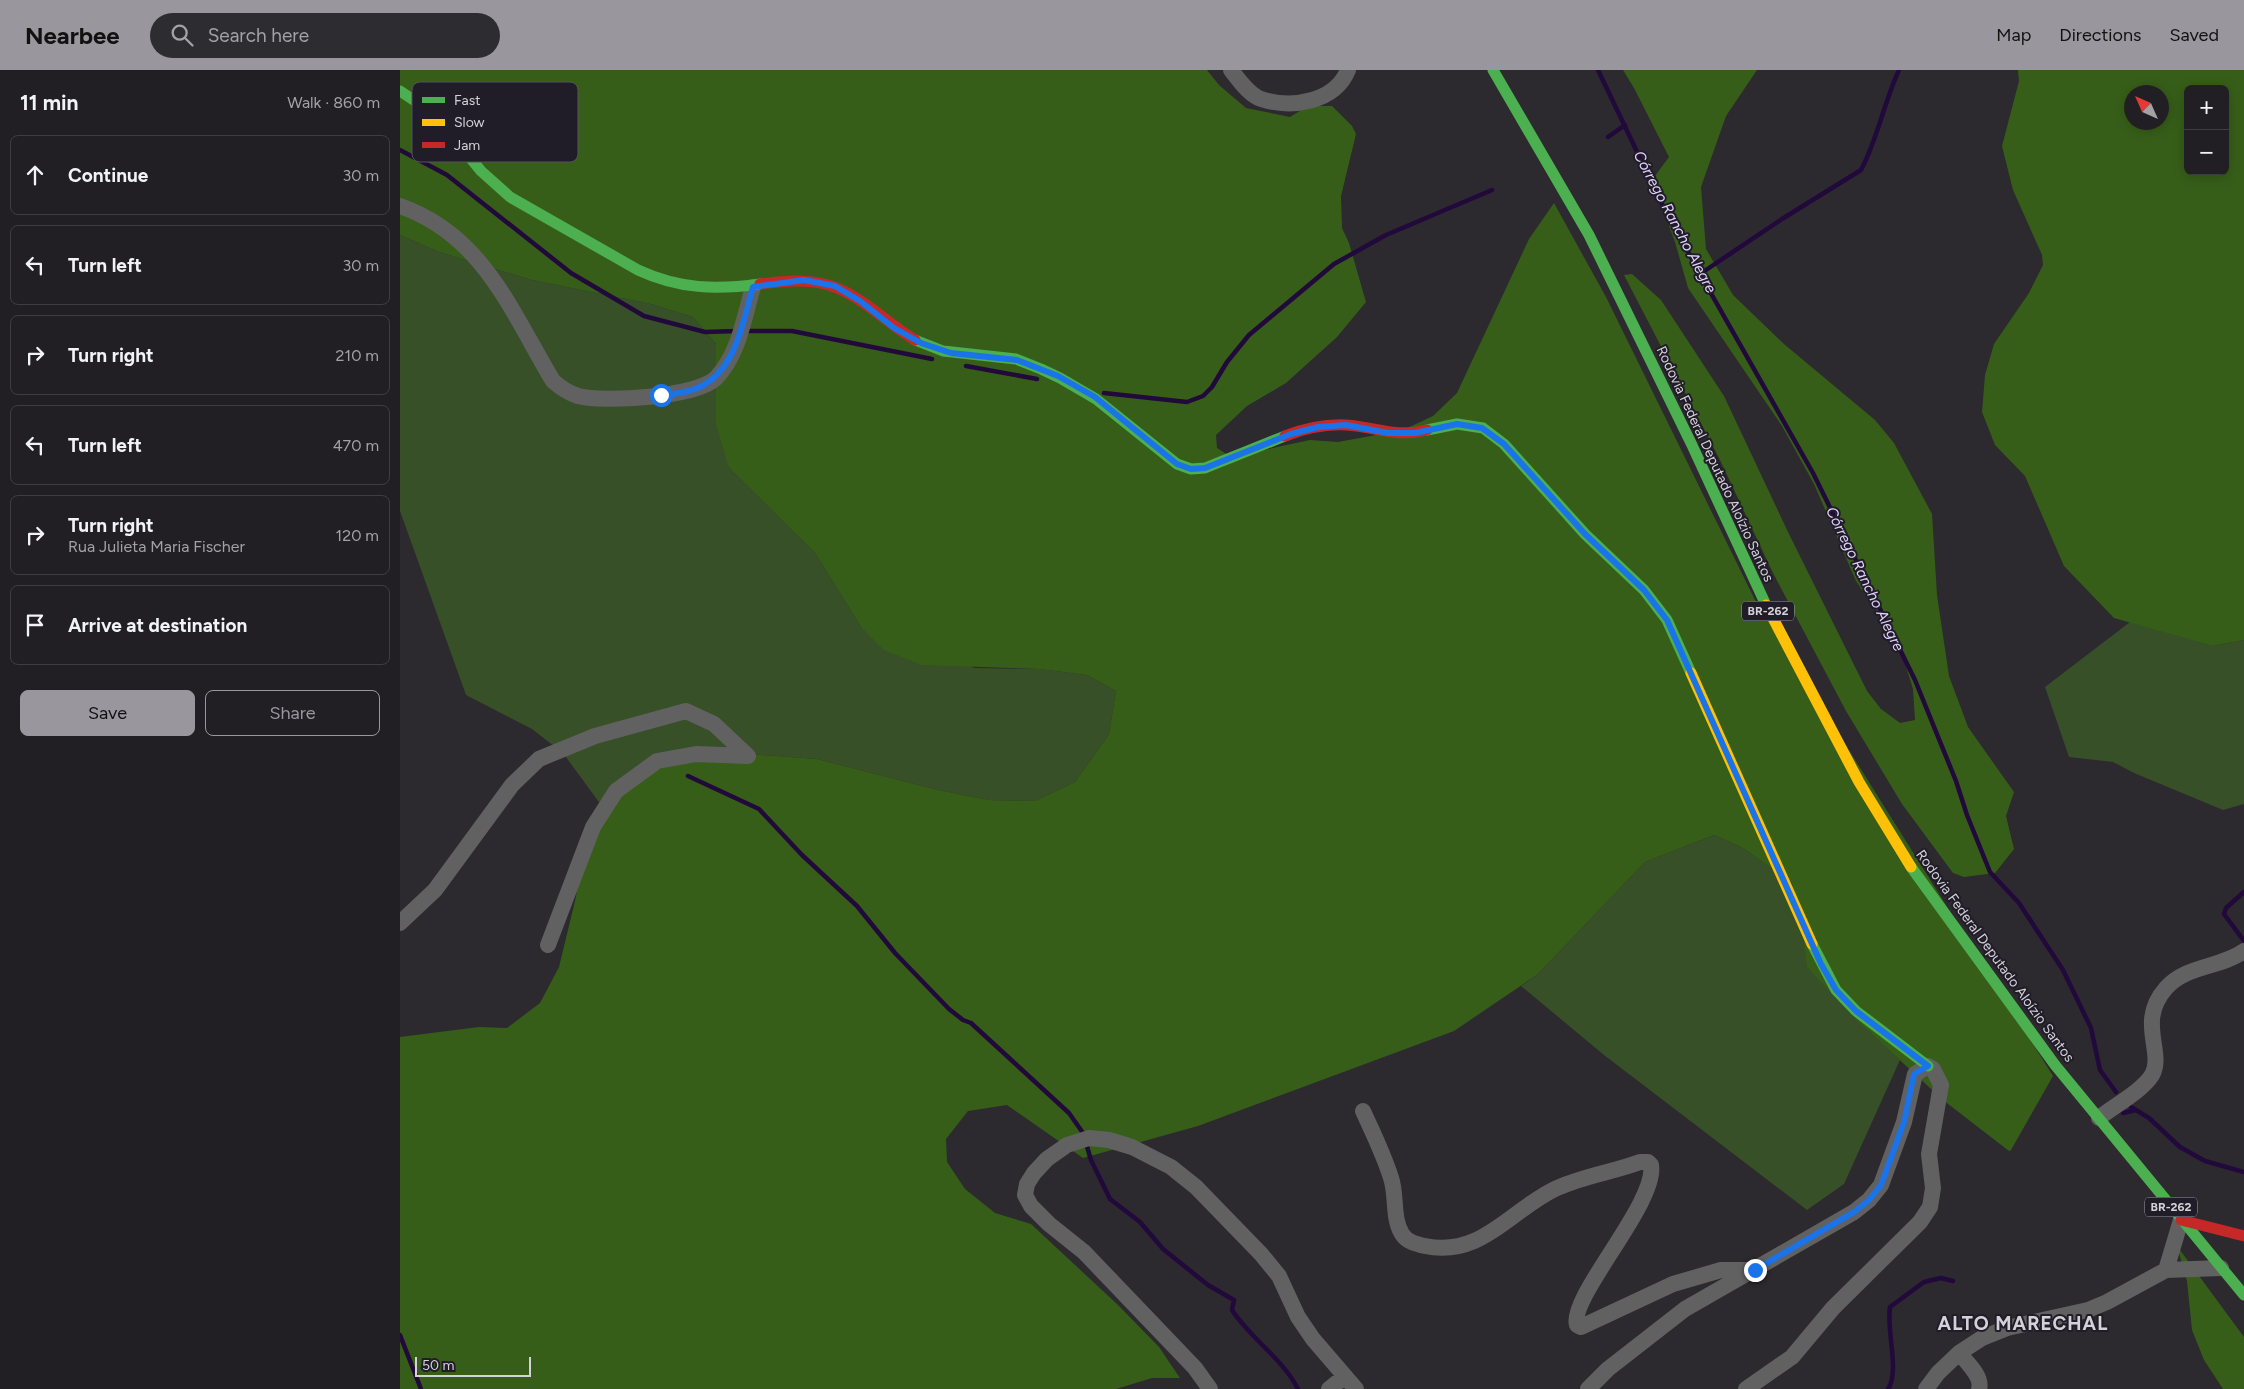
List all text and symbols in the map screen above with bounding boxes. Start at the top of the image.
search box [150,13,500,58]
text: Nearbee [25,21,120,50]
icon: search [168,21,196,49]
text: Search here [208,24,309,47]
text: Map [1996,24,2031,46]
text: Directions [2059,24,2141,46]
text: Saved [2169,24,2219,46]
legend [412,82,578,162]
north arrow [2124,85,2169,130]
map controls [2184,85,2229,175]
button: + [2184,85,2229,130]
text: 11 min [20,90,78,115]
text: Fast [454,92,480,109]
text: Walk · 860 m [287,93,380,112]
text: Slow [454,114,485,131]
button: − [2184,130,2229,175]
text: Jam [454,137,480,154]
water label: Córrego Rancho Alegre [1630,148,1720,296]
icon: ahead [21,161,49,189]
text: Continue [68,164,148,187]
text: 30 m [342,166,379,185]
icon: left [21,251,49,279]
text: Turn left [68,254,142,277]
text: 30 m [342,256,379,275]
icon: right [21,341,49,369]
street label: Rodovia Federal Deputado Aloízio Santos [1653,343,1777,585]
text: Turn right [68,344,154,367]
text: 210 m [336,346,379,365]
route start [650,384,673,407]
icon: left [21,431,49,459]
text: Turn left [68,434,142,457]
text: 470 m [333,436,379,455]
water label: Córrego Rancho Alegre [1822,504,1908,654]
text: Turn right [68,514,154,537]
icon: right [21,521,49,549]
text: 120 m [336,526,379,545]
text: Rua Julieta Maria Fischer [68,537,245,556]
road number: BR-262 [1742,602,1794,620]
icon: arrive [21,611,49,639]
text: Arrive at destination [68,614,247,637]
button: Save [20,690,195,736]
button: Share [205,690,380,736]
street label: Rodovia Federal Deputado Aloízio Santos [1912,847,2078,1065]
road number: BR-262 [2145,1198,2197,1216]
route end [1744,1259,1767,1282]
district label: ALTO MARECHAL [1938,1312,2108,1335]
scale bar [415,1354,531,1377]
text: 50 m [422,1357,454,1374]

